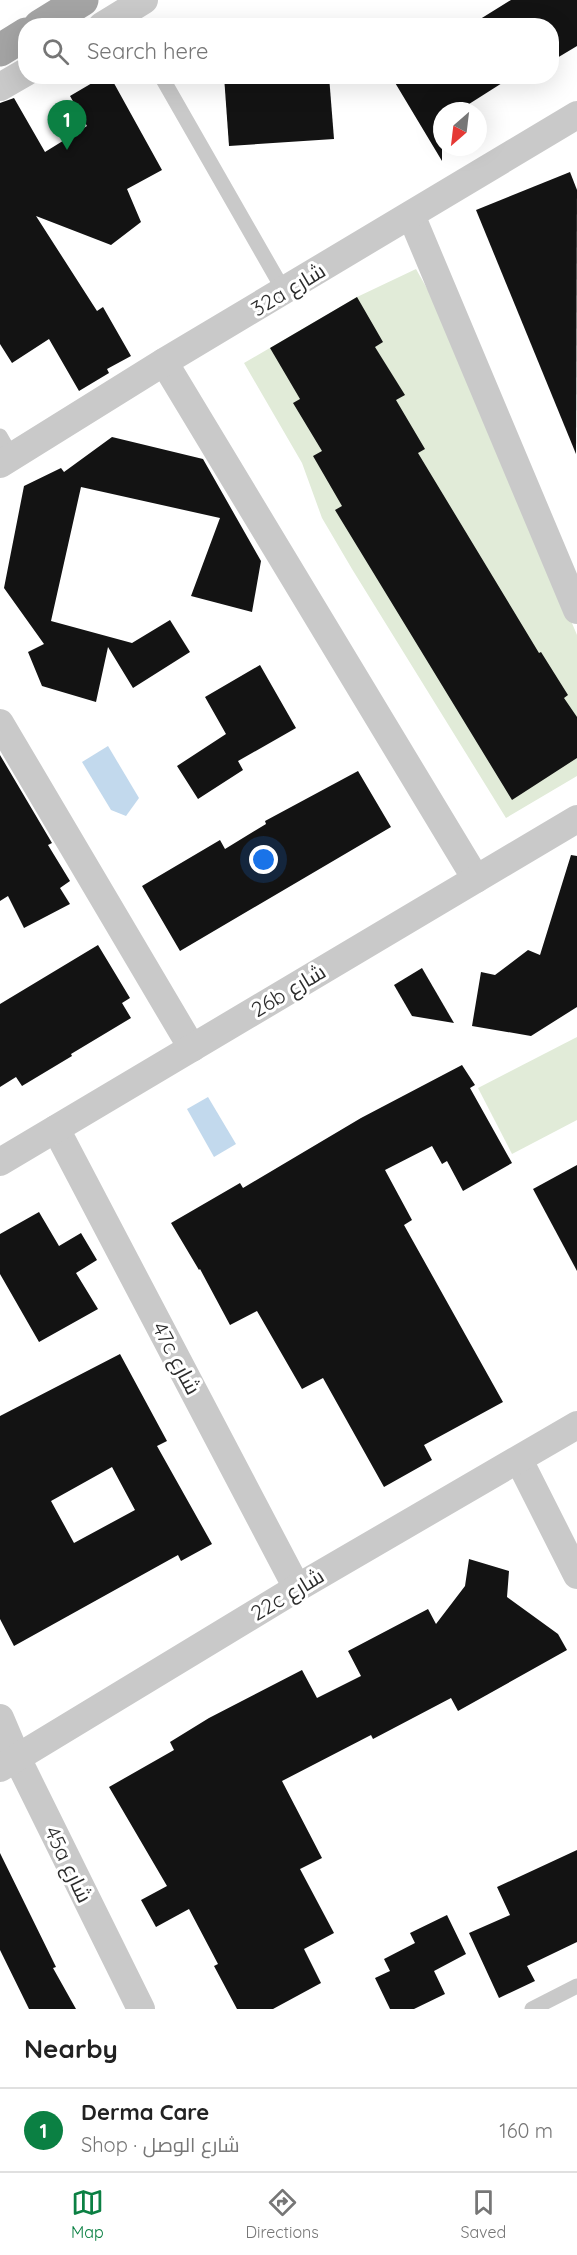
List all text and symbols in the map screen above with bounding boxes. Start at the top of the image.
search box [18,18,559,84]
icon: search [39,35,72,68]
text: Search here [87,37,208,65]
pin: 1 [48,100,86,150]
north arrow [433,102,487,156]
street label: 32a شارع [246,257,331,323]
your location [249,845,278,874]
street label: 26b شارع [246,958,331,1024]
street label: 47c شارع [145,1317,207,1400]
street label: 22c شارع [246,1562,329,1628]
street label: 45a شارع [38,1822,99,1907]
text: Nearby [24,2032,118,2065]
text: Derma Care [81,2098,209,2126]
text: 1 [40,2118,47,2143]
text: 160 m [499,2118,553,2143]
text: Shop · شارع الوصل [81,2132,240,2157]
tab: Map [71,2186,104,2242]
tab: Directions [246,2186,319,2242]
tab: Saved [461,2186,506,2242]

